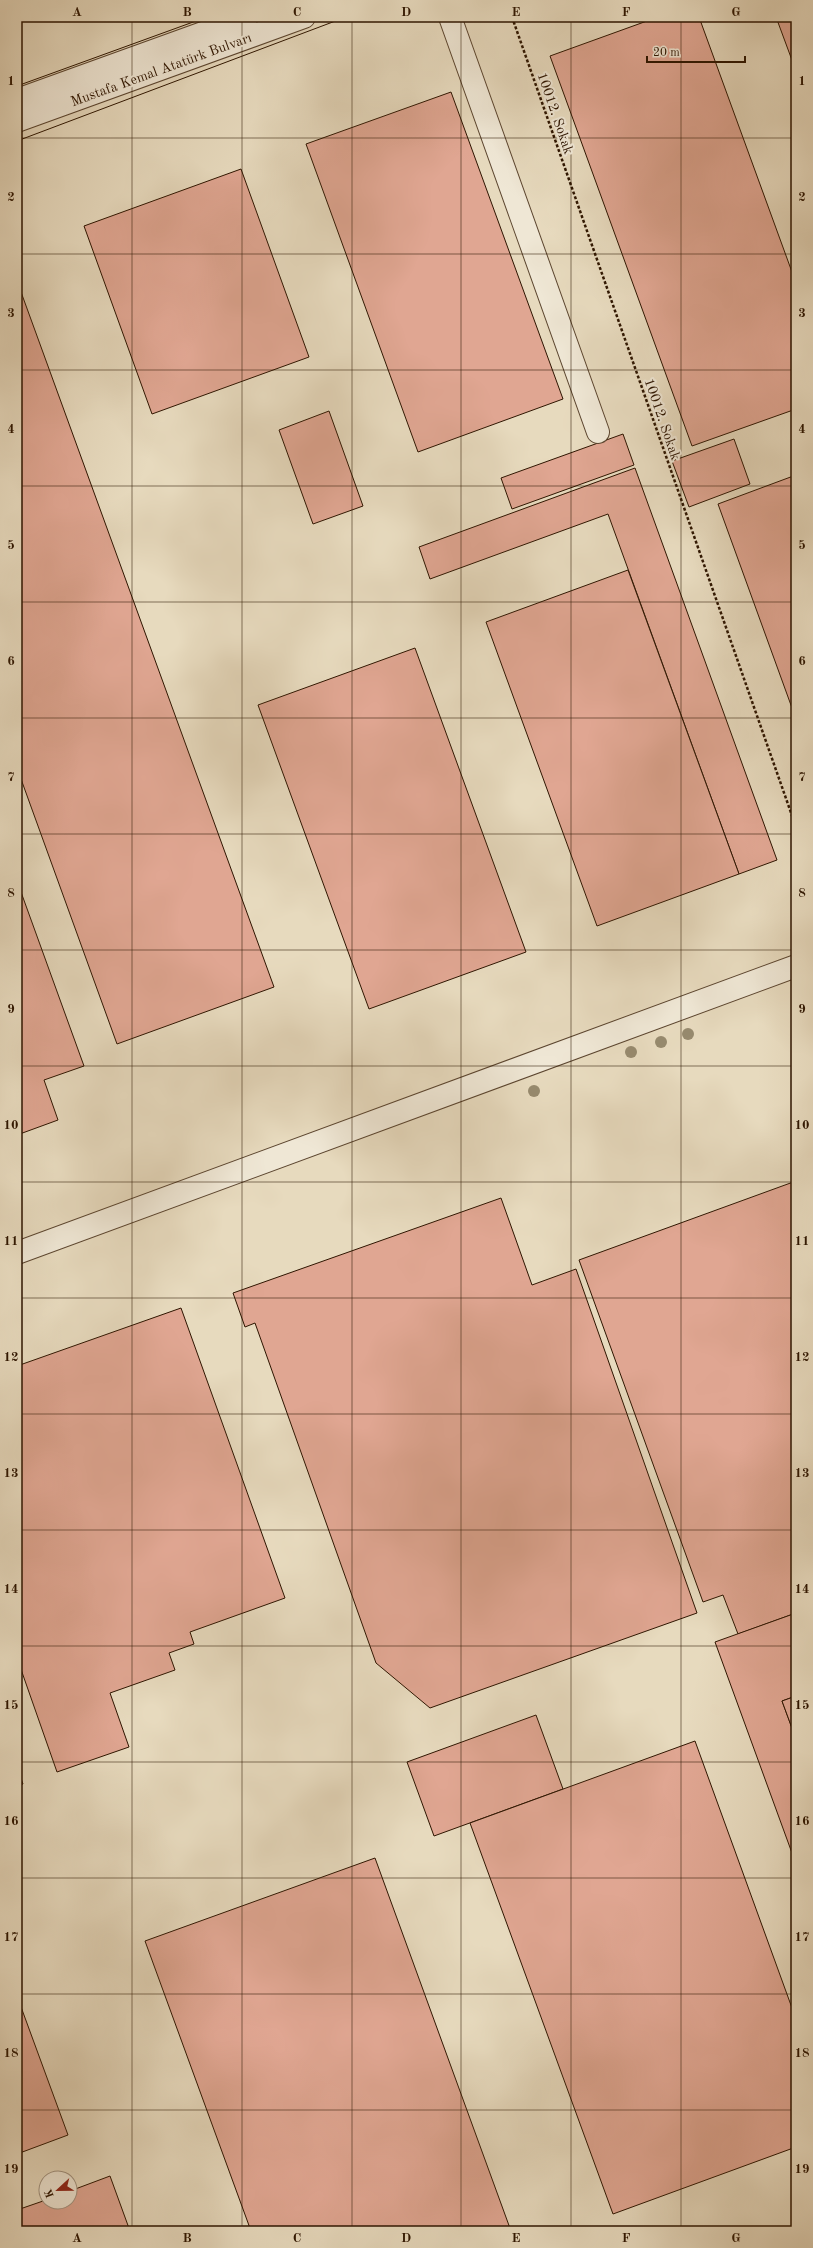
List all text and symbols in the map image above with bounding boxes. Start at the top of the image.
text: A [72,6,82,19]
text: B [182,6,192,19]
text: C [293,6,301,19]
text: D [401,6,411,19]
text: E [512,6,521,19]
text: F [622,6,631,19]
text: G [731,6,741,19]
street label: Mustafa Kemal Atatürk Bulvarı [69,31,254,109]
scale bar [647,38,745,64]
text: 20 m [653,47,680,59]
street label: 10012. Sokak [535,71,576,156]
text: 1 [7,75,15,88]
text: 1 [798,75,806,88]
text: 2 [7,191,15,204]
text: 2 [798,191,806,204]
text: 3 [7,307,15,320]
text: 3 [798,307,806,320]
street label: 10012. Sokak [642,377,683,462]
text: 4 [7,423,15,436]
text: 4 [798,423,806,436]
text: 5 [7,539,15,552]
text: 5 [798,539,806,552]
text: 6 [7,655,15,668]
text: 6 [798,655,806,668]
text: 7 [7,771,15,784]
text: 7 [798,771,806,784]
text: 8 [7,887,15,900]
text: 8 [798,887,806,900]
text: 9 [7,1003,15,1016]
text: 9 [798,1003,806,1016]
text: 10 [3,1119,19,1132]
text: 10 [794,1119,810,1132]
text: 11 [3,1235,19,1248]
text: 11 [794,1235,810,1248]
text: 12 [3,1351,19,1364]
text: 12 [794,1351,810,1364]
text: 13 [3,1467,19,1480]
text: 13 [794,1467,810,1480]
text: 14 [3,1583,19,1596]
text: 14 [794,1583,810,1596]
text: 15 [3,1699,19,1712]
text: 15 [794,1699,810,1712]
text: 16 [3,1815,19,1828]
text: 16 [794,1815,810,1828]
text: 17 [3,1931,19,1944]
text: 17 [794,1931,810,1944]
text: 18 [3,2047,19,2060]
text: 18 [794,2047,810,2060]
text: 19 [3,2163,19,2176]
text: 19 [794,2163,810,2176]
north arrow [38,2170,78,2210]
text: K [43,2187,57,2199]
text: A [72,2232,82,2245]
text: B [182,2232,192,2245]
text: C [293,2232,301,2245]
text: D [401,2232,411,2245]
text: E [512,2232,521,2245]
text: F [622,2232,631,2245]
text: G [731,2232,741,2245]

